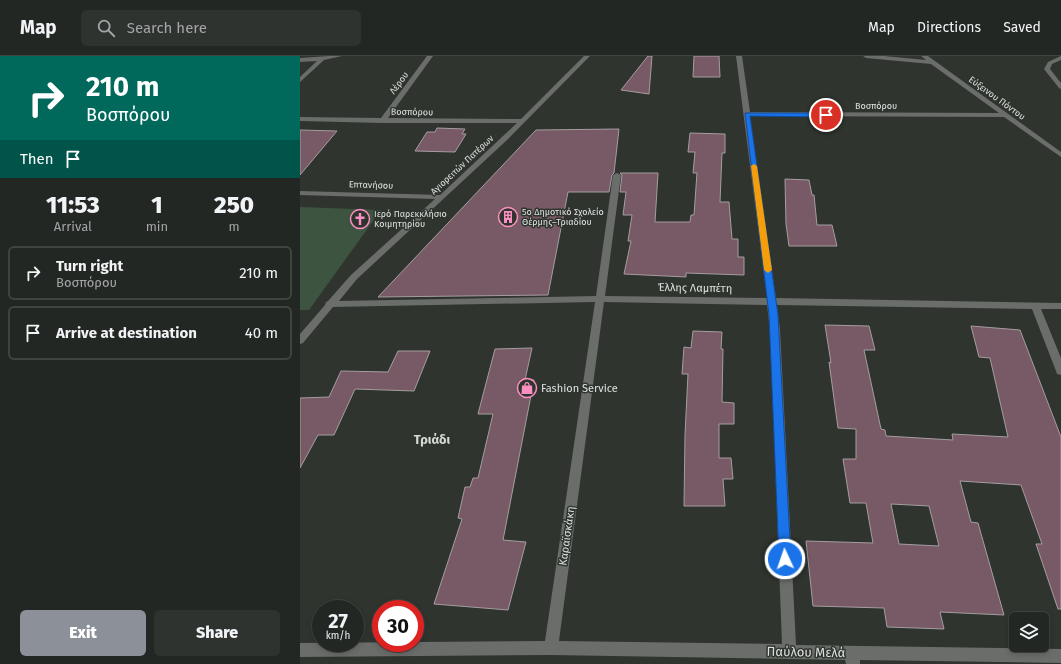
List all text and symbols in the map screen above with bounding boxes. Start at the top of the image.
search box [81,10,361,46]
text: Map [20,16,57,39]
icon: search [95,17,117,39]
text: Search here [127,19,207,37]
text: Map [868,19,895,36]
text: Directions [917,19,981,36]
text: Saved [1003,19,1041,36]
text: 210 m [86,70,160,103]
street label: Λέρου [388,70,410,96]
icon: right [20,72,72,124]
street label: Εύξεινου Πόντου [967,74,1027,122]
pin [809,98,843,132]
street label: Βοσπόρου [855,101,897,111]
text: Βοσπόρου [86,104,170,126]
icon: arrive [815,104,837,126]
street label: Βοσπόρου [391,107,433,117]
street label: Αγιορειτών Πατέρων [428,133,496,197]
icon: arrive [62,148,84,170]
text: Then [20,150,54,168]
street label: Επτανήσου [349,179,393,191]
text: 11:53 [46,191,100,219]
text: 1 [151,191,163,219]
text: 250 [214,191,254,219]
building icon: 5ο Δημοτικό Σχολείο Θέρμης–Τριαδίου [497,206,519,228]
place label: 5ο Δημοτικό Σχολείο Θέρμης–Τριαδίου [522,207,604,227]
church icon: Ιερό Παρεκκλήσιο Κοιμητηρίου [349,208,371,230]
place label: Ιερό Παρεκκλήσιο Κοιμητηρίου [374,209,447,229]
text: Arrival [54,219,92,234]
text: min [146,219,168,234]
text: m [228,219,240,234]
text: Turn right [56,257,123,275]
icon: right [22,262,44,284]
text: 210 m [239,264,278,282]
text: Βοσπόρου [56,275,117,290]
street label: Έλλης Λαμπέτη [658,281,732,295]
icon: arrive [22,322,44,344]
text: Arrive at destination [56,324,197,342]
text: 40 m [245,324,278,342]
shop icon: Fashion Service [516,377,538,399]
place label: Fashion Service [541,382,618,395]
district label: Τριάδι [414,432,451,447]
street label: Καραϊσκάκη [556,505,578,567]
position arrow [764,538,806,580]
speed limit sign: 30 [372,600,424,652]
text: 27 [328,609,348,633]
button: Exit [20,610,146,656]
button: Share [154,610,280,656]
map controls [1009,612,1049,652]
button: layers [1009,612,1049,652]
text: km/h [326,630,350,642]
street label: Παύλου Μελά [767,644,846,660]

